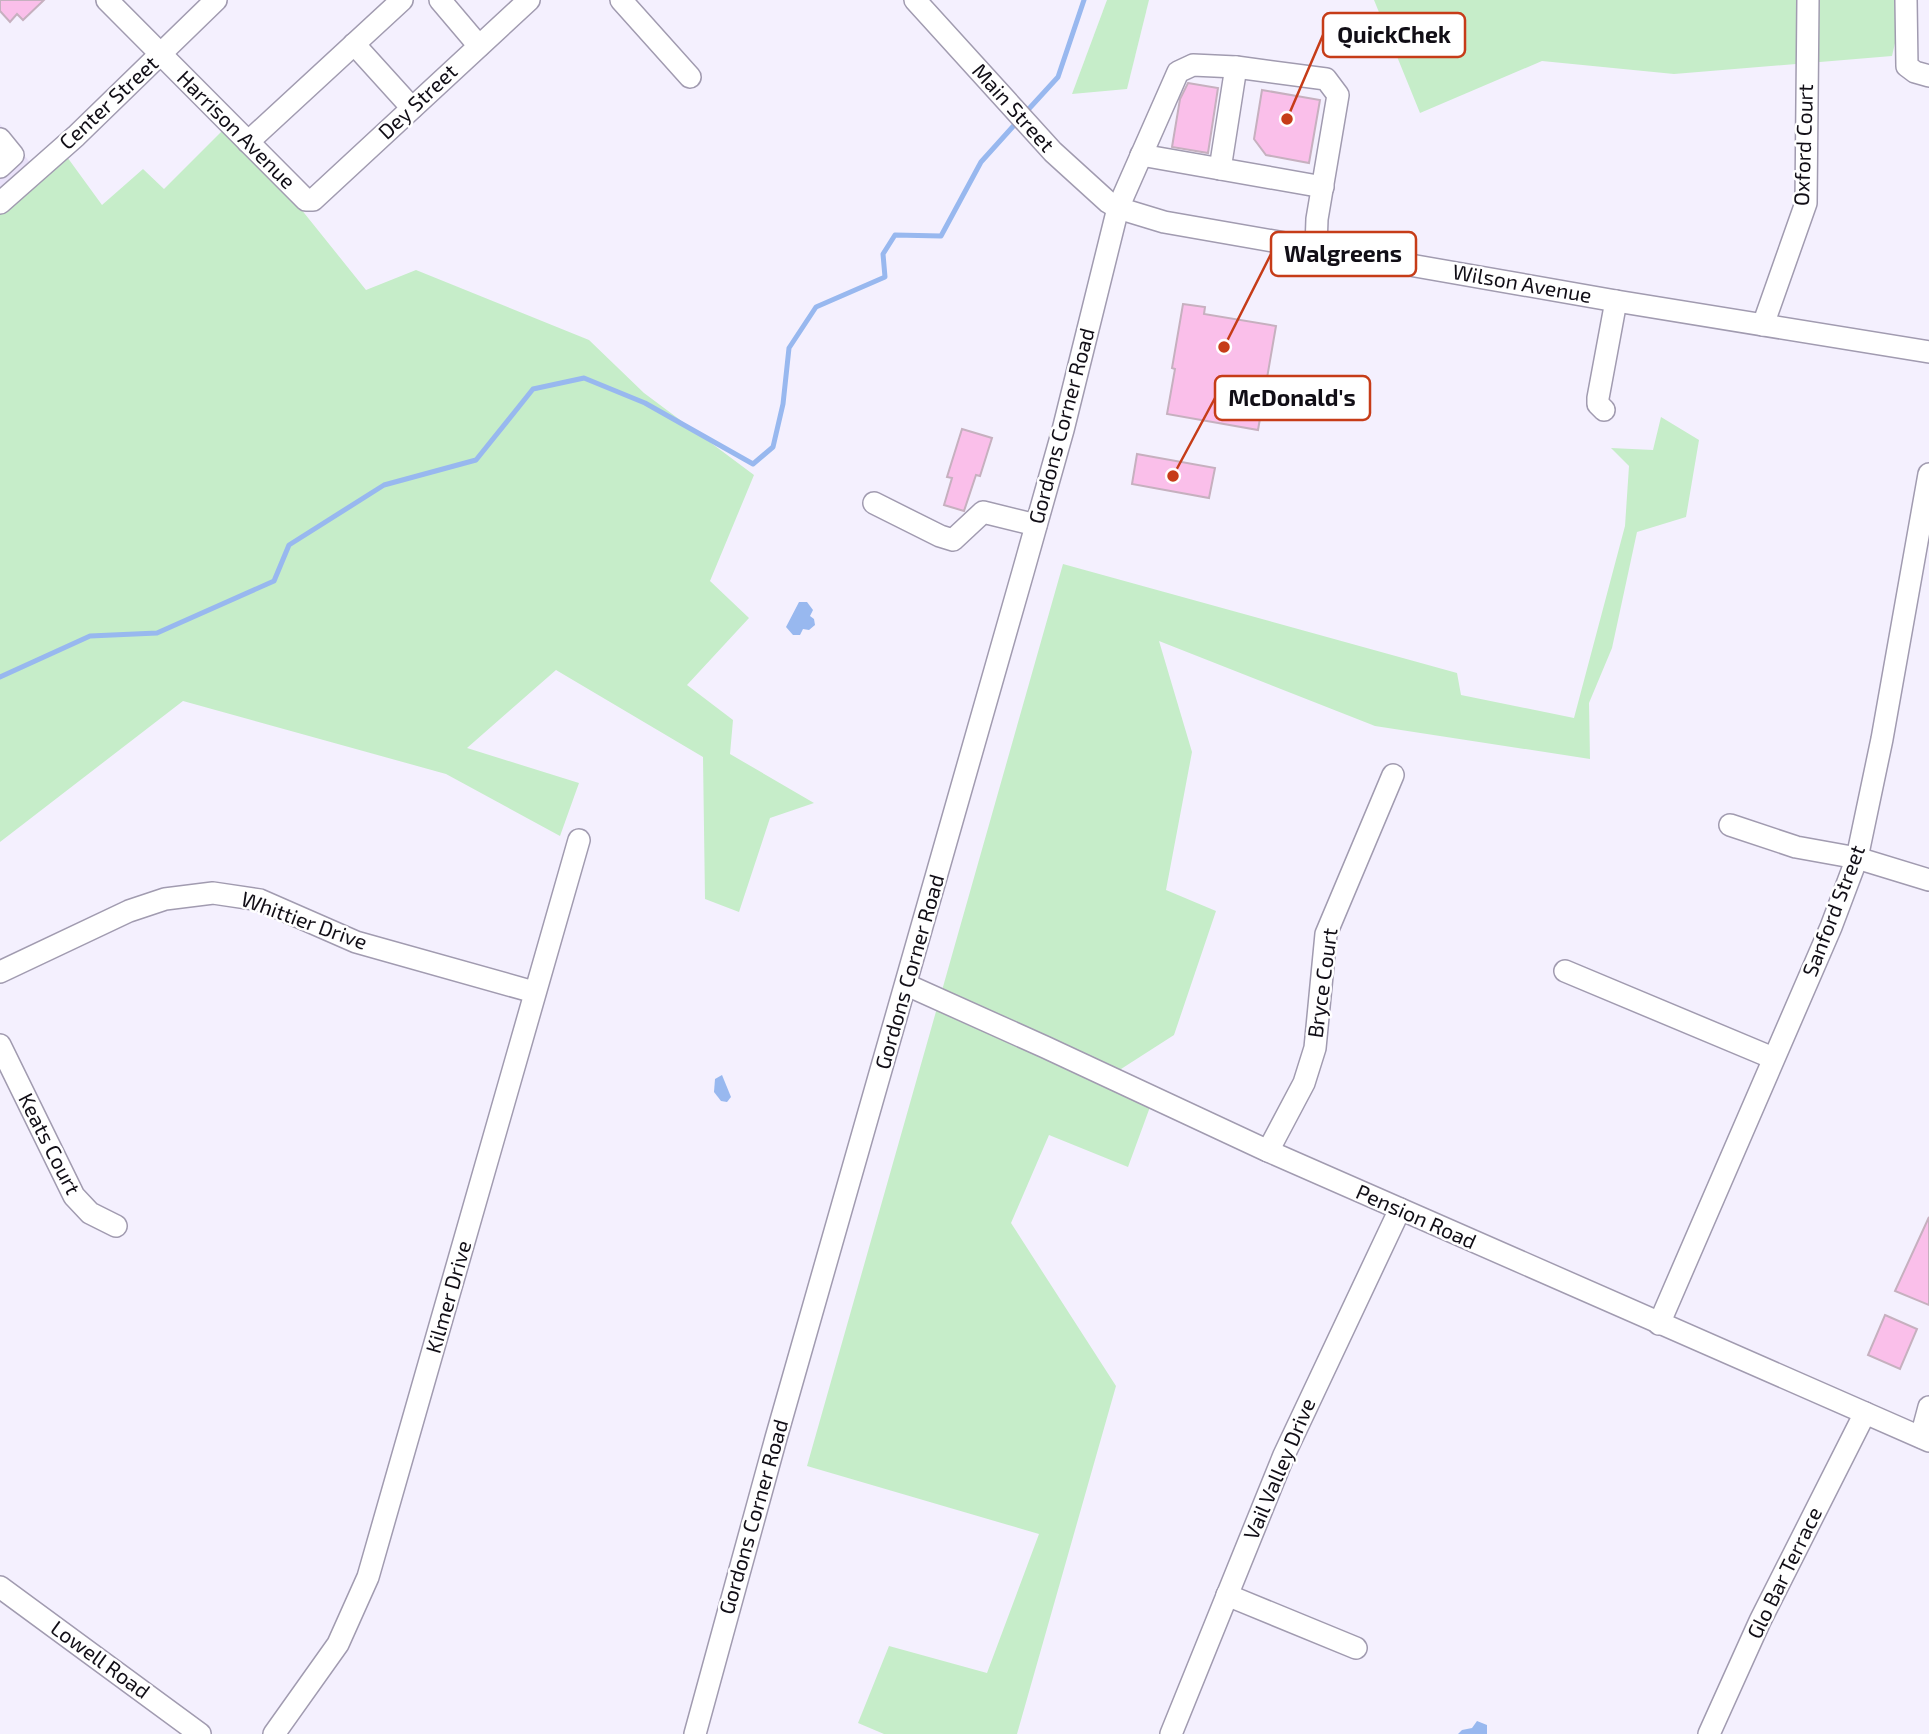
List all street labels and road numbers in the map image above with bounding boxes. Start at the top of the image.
street label: Center Street [53,50,162,154]
street label: Dey Street [372,58,462,144]
street label: Main Street [968,58,1060,156]
street label: Harrison Avenue [173,65,301,193]
street label: Oxford Court [1788,84,1817,206]
street label: Wilson Avenue [1451,258,1594,307]
street label: Gordons Corner Road [1022,325,1099,526]
street label: Sanford Street [1796,841,1869,980]
street label: Gordons Corner Road [869,871,948,1072]
street label: Whittier Drive [238,885,371,954]
street label: Bryce Court [1301,926,1342,1039]
street label: Keats Court [14,1088,87,1198]
street label: Pension Road [1353,1178,1481,1253]
street label: Kilmer Drive [420,1237,476,1356]
street label: Vail Valley Drive [1238,1394,1320,1543]
street label: Gordons Corner Road [713,1416,792,1617]
street label: Glo Bar Terrace [1741,1502,1826,1642]
street label: Lowell Road [47,1615,155,1703]

